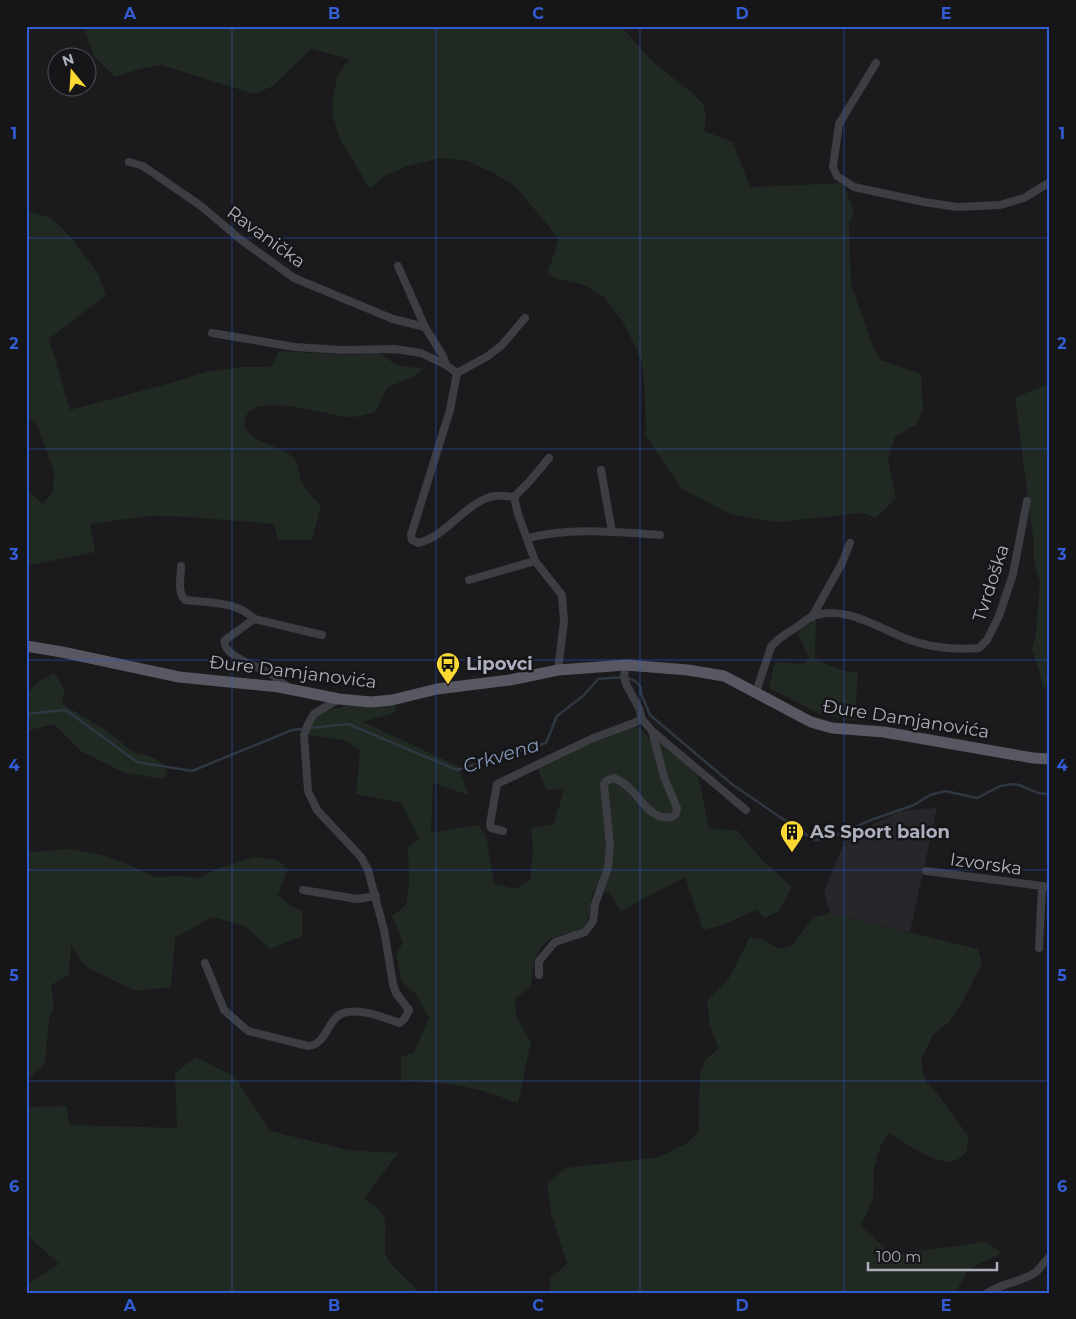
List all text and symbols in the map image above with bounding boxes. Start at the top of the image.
text: A [123,4,137,23]
text: B [328,4,340,23]
text: C [532,4,544,23]
text: D [735,4,749,23]
text: E [941,4,951,23]
north arrow [48,48,98,98]
text: N [60,49,76,70]
text: 1 [11,124,17,143]
text: 1 [1059,124,1065,143]
street label: Ravanička [222,201,310,273]
text: 2 [9,334,19,353]
text: 2 [1057,334,1067,353]
street label: Tvrdoška [968,542,1014,624]
text: 3 [8,545,19,564]
text: 3 [1056,545,1067,564]
street label: Đure Damjanovića [208,651,378,693]
bus stop icon: Lipovci [435,651,461,685]
place label: Lipovci [466,653,533,675]
street label: Đure Damjanovića [821,695,991,743]
water label: Crkvena [460,733,542,778]
text: 4 [8,756,20,775]
text: 4 [1056,756,1068,775]
building icon: AS Sport balon [779,819,805,853]
place label: AS Sport balon [809,821,950,843]
street label: Izvorska [949,848,1023,880]
text: 5 [9,966,19,985]
text: 5 [1057,966,1067,985]
text: 6 [9,1177,19,1196]
text: 6 [1057,1177,1067,1196]
scale bar [868,1239,997,1271]
text: 100 m [876,1247,921,1266]
text: A [123,1296,137,1315]
text: B [328,1296,340,1315]
text: C [532,1296,544,1315]
text: D [735,1296,749,1315]
text: E [941,1296,951,1315]

